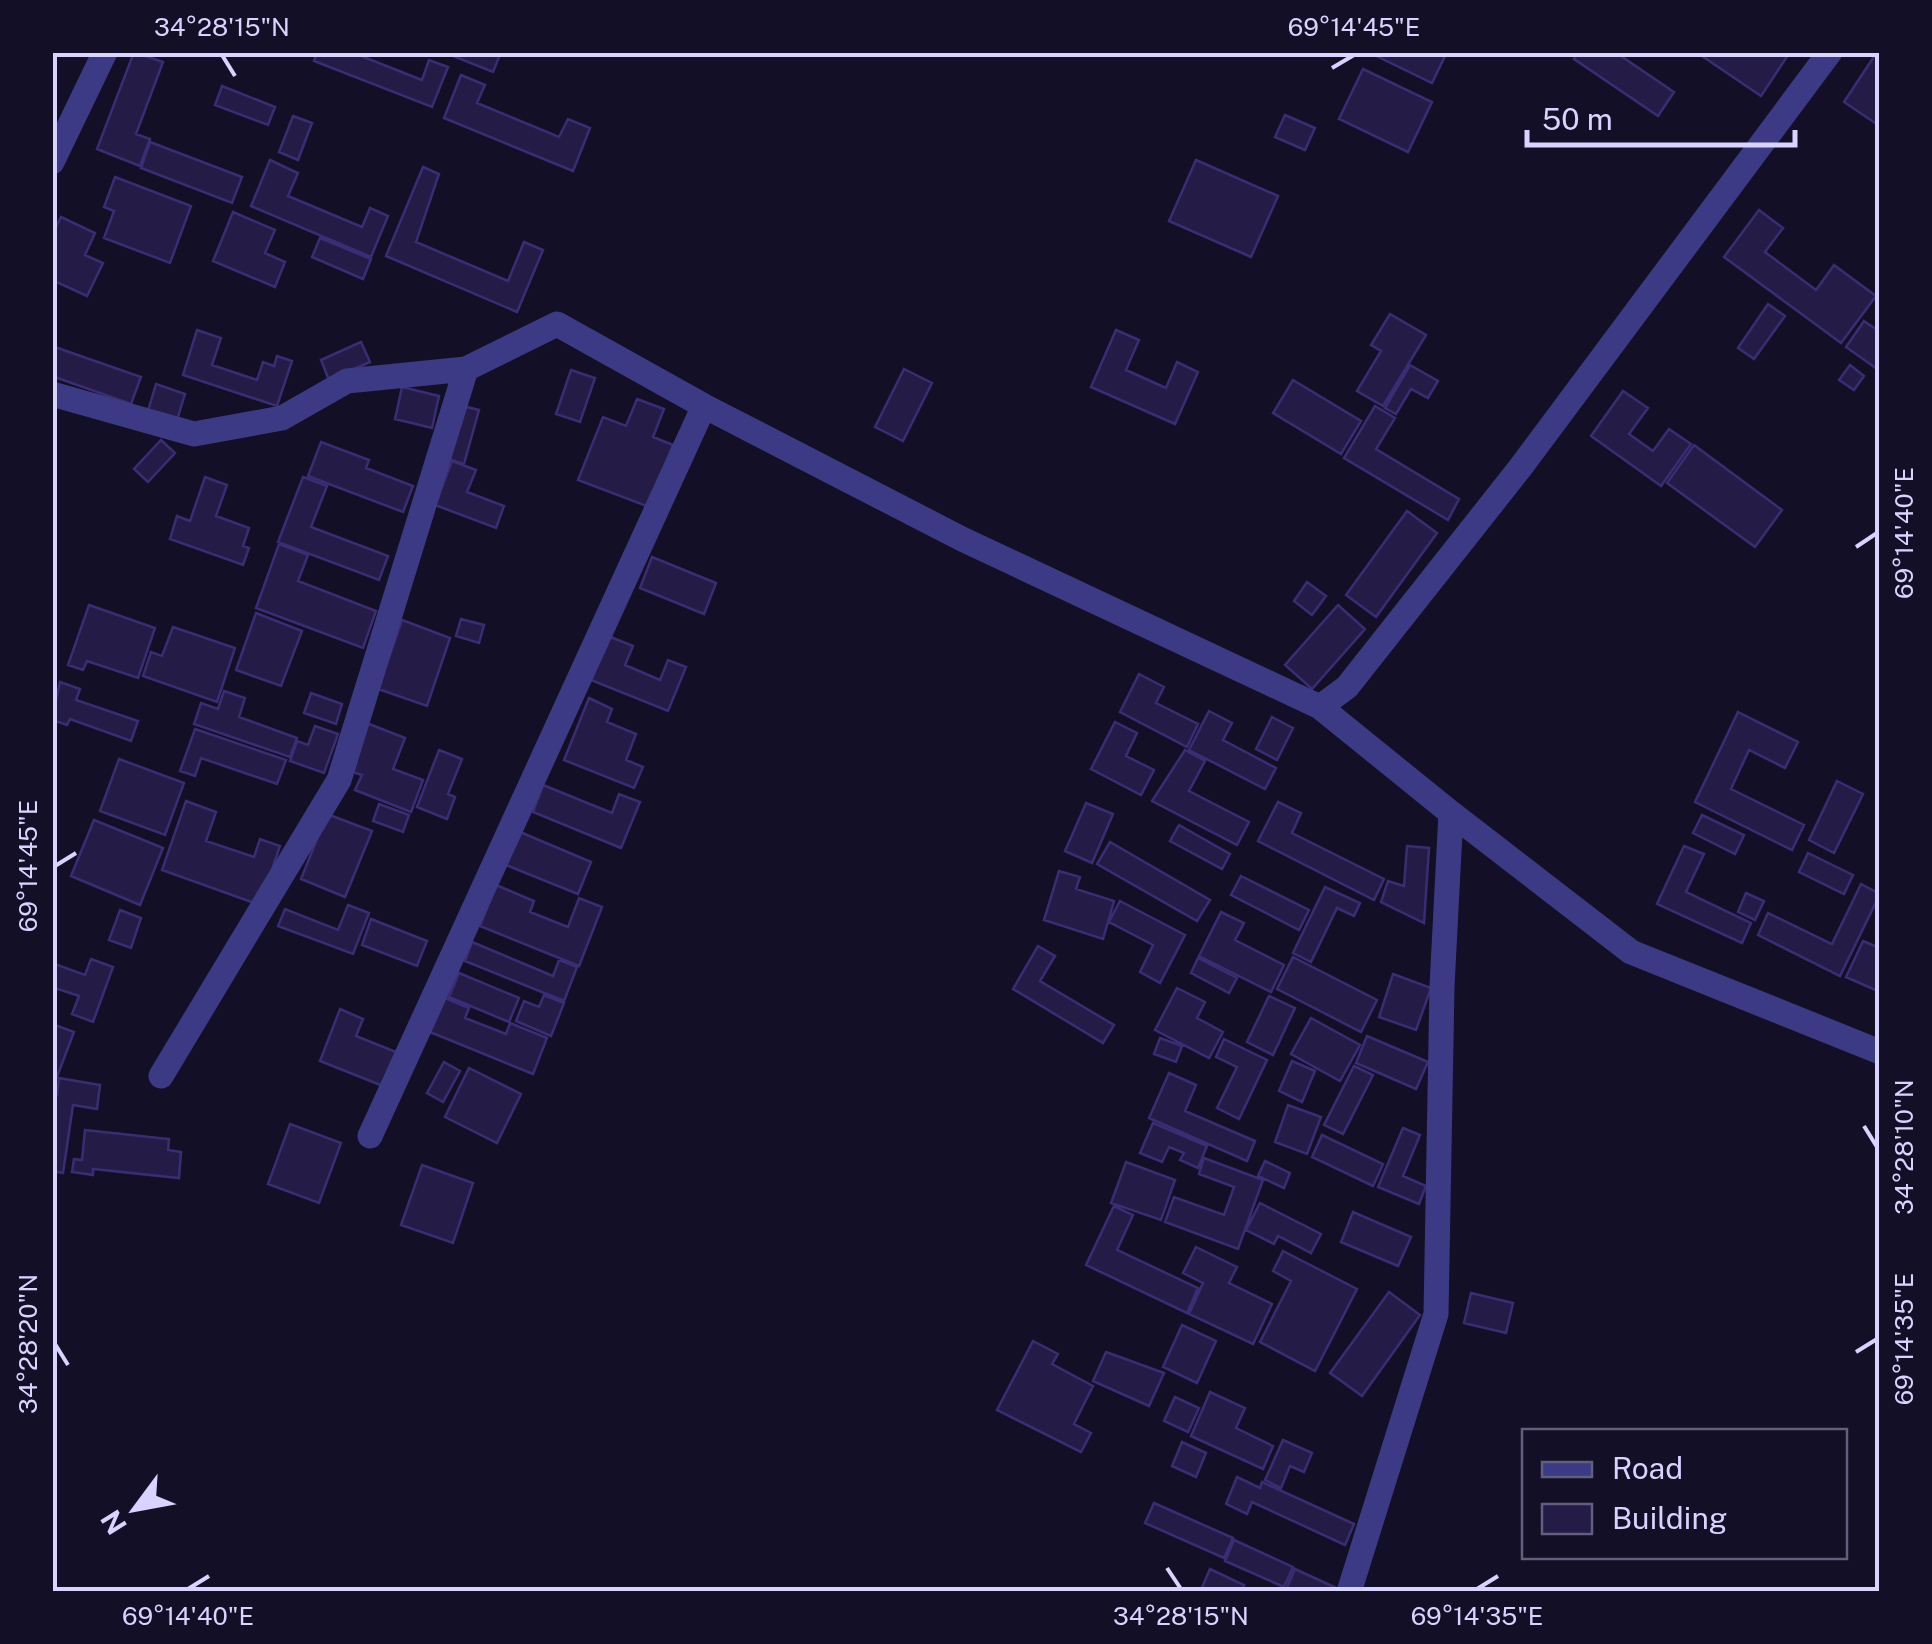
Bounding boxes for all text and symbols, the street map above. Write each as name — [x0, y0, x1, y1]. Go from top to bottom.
text: 34°28'15"N — [154, 12, 290, 42]
text: 69°14'45"E — [1288, 12, 1420, 42]
scale bar — [1527, 85, 1794, 147]
text: 50 m — [1542, 101, 1613, 137]
text: 69°14'40"E — [1889, 467, 1919, 599]
text: 69°14'45"E — [13, 800, 43, 932]
text: 34°28'10"N — [1889, 1079, 1919, 1215]
text: 69°14'35"E — [1889, 1273, 1919, 1405]
text: 34°28'20"N — [13, 1274, 43, 1414]
legend — [1522, 1429, 1847, 1559]
text: Road — [1612, 1450, 1683, 1486]
north arrow — [85, 1459, 185, 1559]
text: Building — [1612, 1500, 1727, 1536]
text: N — [94, 1504, 133, 1541]
text: 69°14'40"E — [122, 1601, 254, 1631]
text: 34°28'15"N — [1113, 1601, 1249, 1631]
text: 69°14'35"E — [1411, 1601, 1543, 1631]

